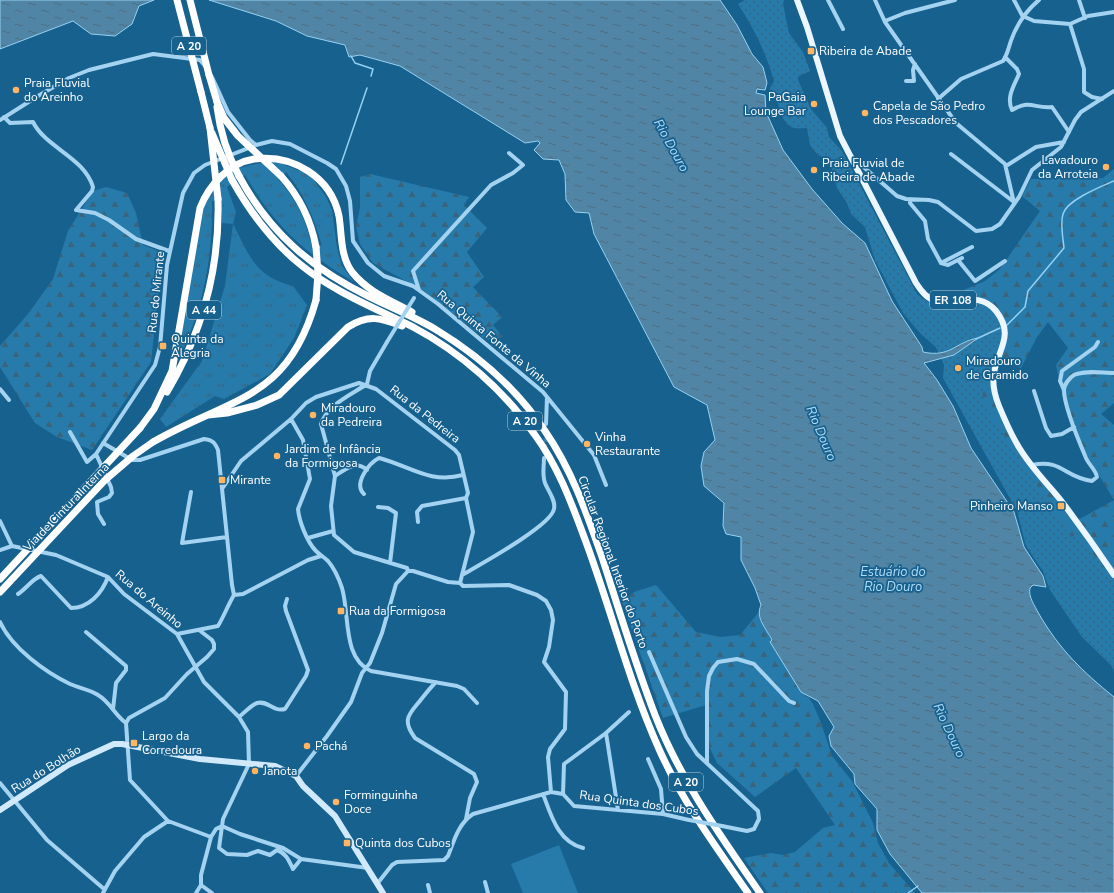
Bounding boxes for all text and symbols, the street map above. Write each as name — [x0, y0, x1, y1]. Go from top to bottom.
road number: A 20 — [172, 37, 206, 55]
place label: Ribeira de Abade — [819, 43, 912, 59]
marker: Ribeira de Abade — [806, 46, 816, 56]
place label: Praia Fluvial do Areinho — [24, 75, 90, 105]
marker: Praia Fluvial do Areinho — [11, 85, 21, 95]
place label: PaGaia Lounge Bar — [744, 89, 807, 119]
place label: Capela de São Pedro dos Pescadores — [873, 98, 986, 128]
marker: PaGaia Lounge Bar — [809, 99, 819, 109]
marker: Capela de São Pedro dos Pescadores — [860, 108, 870, 118]
water label: Rio Douro — [649, 116, 693, 175]
place label: Lavadouro da Arroteia — [1038, 152, 1098, 182]
place label: Praia Fluvial de Ribeira de Abade — [822, 155, 915, 185]
marker: Lavadouro da Arroteia — [1101, 162, 1111, 172]
marker: Praia Fluvial de Ribeira de Abade — [809, 165, 819, 175]
street label: Rua do Mirante — [144, 250, 168, 334]
street label: Rua Quinta Fonte da Vinha — [434, 286, 554, 392]
road number: ER 108 — [930, 291, 976, 309]
road number: A 44 — [187, 301, 221, 319]
place label: Quinta da Alegria — [171, 331, 224, 361]
marker: Quinta da Alegria — [158, 341, 168, 351]
place label: Miradouro de Gramido — [966, 353, 1029, 383]
marker: Miradouro de Gramido — [953, 363, 963, 373]
street label: Rua da Pedreira — [386, 381, 464, 447]
place label: Miradouro da Pedreira — [321, 400, 382, 430]
water label: Rio Douro — [801, 403, 841, 464]
marker: Miradouro da Pedreira — [308, 410, 318, 420]
road number: A 20 — [508, 412, 542, 430]
place label: Vinha Restaurante — [594, 429, 660, 459]
marker: Vinha Restaurante — [582, 439, 592, 449]
place label: Jardim de Infância da Formigosa — [284, 441, 381, 471]
marker: Jardim de Infância da Formigosa — [272, 451, 282, 461]
street label: Via de Cintura Interna — [19, 459, 112, 555]
place label: Mirante — [230, 472, 271, 488]
street label: Circular Regional Interior do Porto — [574, 473, 652, 651]
marker: Mirante — [217, 475, 227, 485]
place label: Pinheiro Manso — [970, 498, 1053, 514]
marker: Pinheiro Manso — [1056, 501, 1066, 511]
water label: Estuário do Rio Douro — [860, 563, 926, 596]
street label: Rua do Areinho — [112, 566, 186, 632]
place label: Rua da Formigosa — [349, 603, 446, 619]
marker: Rua da Formigosa — [336, 606, 346, 616]
water label: Rio Douro — [929, 700, 970, 761]
place label: Largo da Corredoura — [142, 728, 202, 758]
marker: Largo da Corredoura — [129, 738, 139, 748]
place label: Pachá — [315, 738, 347, 754]
street label: Rua do Bolhão — [8, 741, 84, 797]
marker: Pachá — [302, 741, 312, 751]
place label: Janota — [262, 763, 297, 779]
marker: Janota — [250, 766, 260, 776]
road number: A 20 — [669, 773, 703, 791]
place label: Forminguinha Doce — [344, 787, 418, 817]
street label: Rua Quinta dos Cubos — [578, 787, 700, 819]
marker: Forminguinha Doce — [331, 797, 341, 807]
place label: Quinta dos Cubos — [355, 835, 451, 851]
marker: Quinta dos Cubos — [342, 838, 352, 848]

